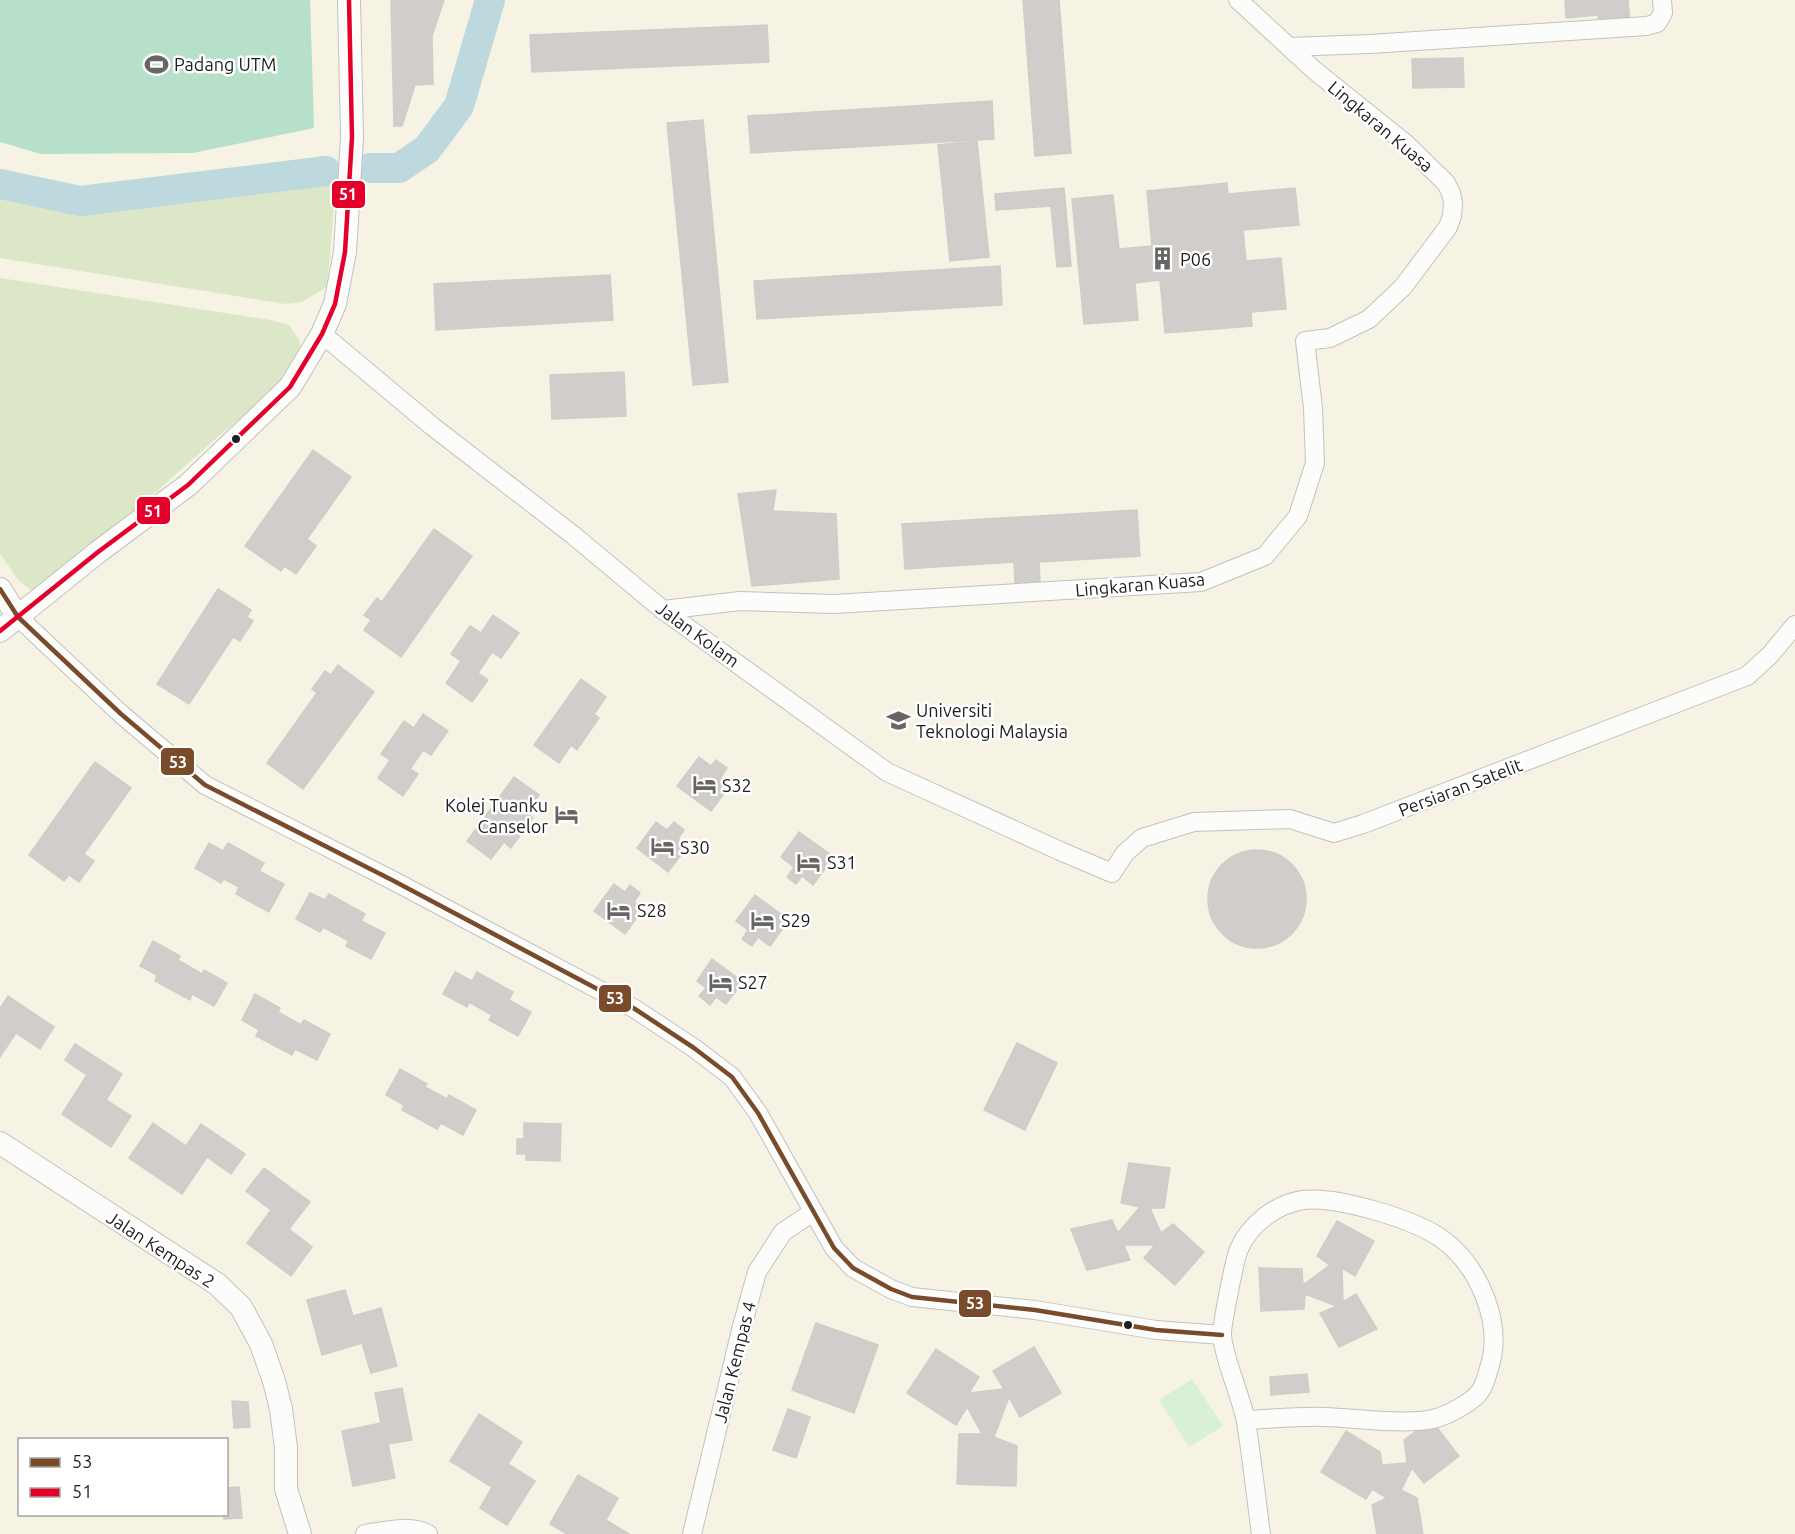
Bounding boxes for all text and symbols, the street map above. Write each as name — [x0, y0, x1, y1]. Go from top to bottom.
sports icon: Padang UTM — [143, 51, 169, 77]
place label: Padang UTM — [174, 54, 276, 74]
street label: Lingkaran Kuasa — [1325, 76, 1437, 176]
line badge: 51 — [331, 180, 366, 209]
text: 51 — [339, 185, 357, 203]
building icon: P06 — [1149, 246, 1175, 272]
place label: P06 — [1180, 249, 1211, 269]
unlabelled marker — [230, 433, 242, 445]
line badge: 51 — [136, 496, 171, 525]
text: 51 — [144, 502, 162, 520]
street label: Lingkaran Kuasa — [1074, 568, 1206, 600]
street label: Jalan Kolam — [653, 597, 743, 671]
place label: Universiti Teknologi Malaysia — [916, 700, 1068, 741]
school or university icon: Universiti Teknologi Malaysia — [885, 707, 911, 733]
line badge: 53 — [160, 747, 195, 776]
text: 53 — [169, 753, 187, 771]
street label: Persiaran Satelit — [1395, 754, 1525, 820]
hotel icon: S32 — [691, 772, 717, 798]
place label: S32 — [722, 775, 752, 795]
place label: Kolej Tuanku Canselor — [445, 795, 548, 836]
hotel icon: Kolej Tuanku Canselor — [553, 802, 579, 828]
hotel icon: S30 — [649, 834, 675, 860]
place label: S30 — [680, 837, 710, 857]
hotel icon: S31 — [796, 849, 822, 875]
place label: S31 — [827, 852, 857, 872]
hotel icon: S28 — [606, 897, 632, 923]
place label: S28 — [637, 900, 667, 920]
hotel icon: S29 — [750, 907, 776, 933]
place label: S29 — [781, 910, 811, 930]
hotel icon: S27 — [707, 969, 733, 995]
place label: S27 — [738, 972, 768, 992]
line badge: 53 — [598, 984, 632, 1013]
text: 53 — [606, 989, 624, 1007]
street label: Jalan Kempas 2 — [103, 1207, 219, 1291]
line badge: 53 — [958, 1289, 992, 1318]
text: 53 — [966, 1294, 984, 1312]
street label: Jalan Kempas 4 — [709, 1299, 759, 1425]
unlabelled marker — [1122, 1319, 1134, 1331]
legend — [18, 1438, 228, 1516]
text: 53 — [72, 1451, 92, 1471]
text: 51 — [72, 1481, 92, 1501]

